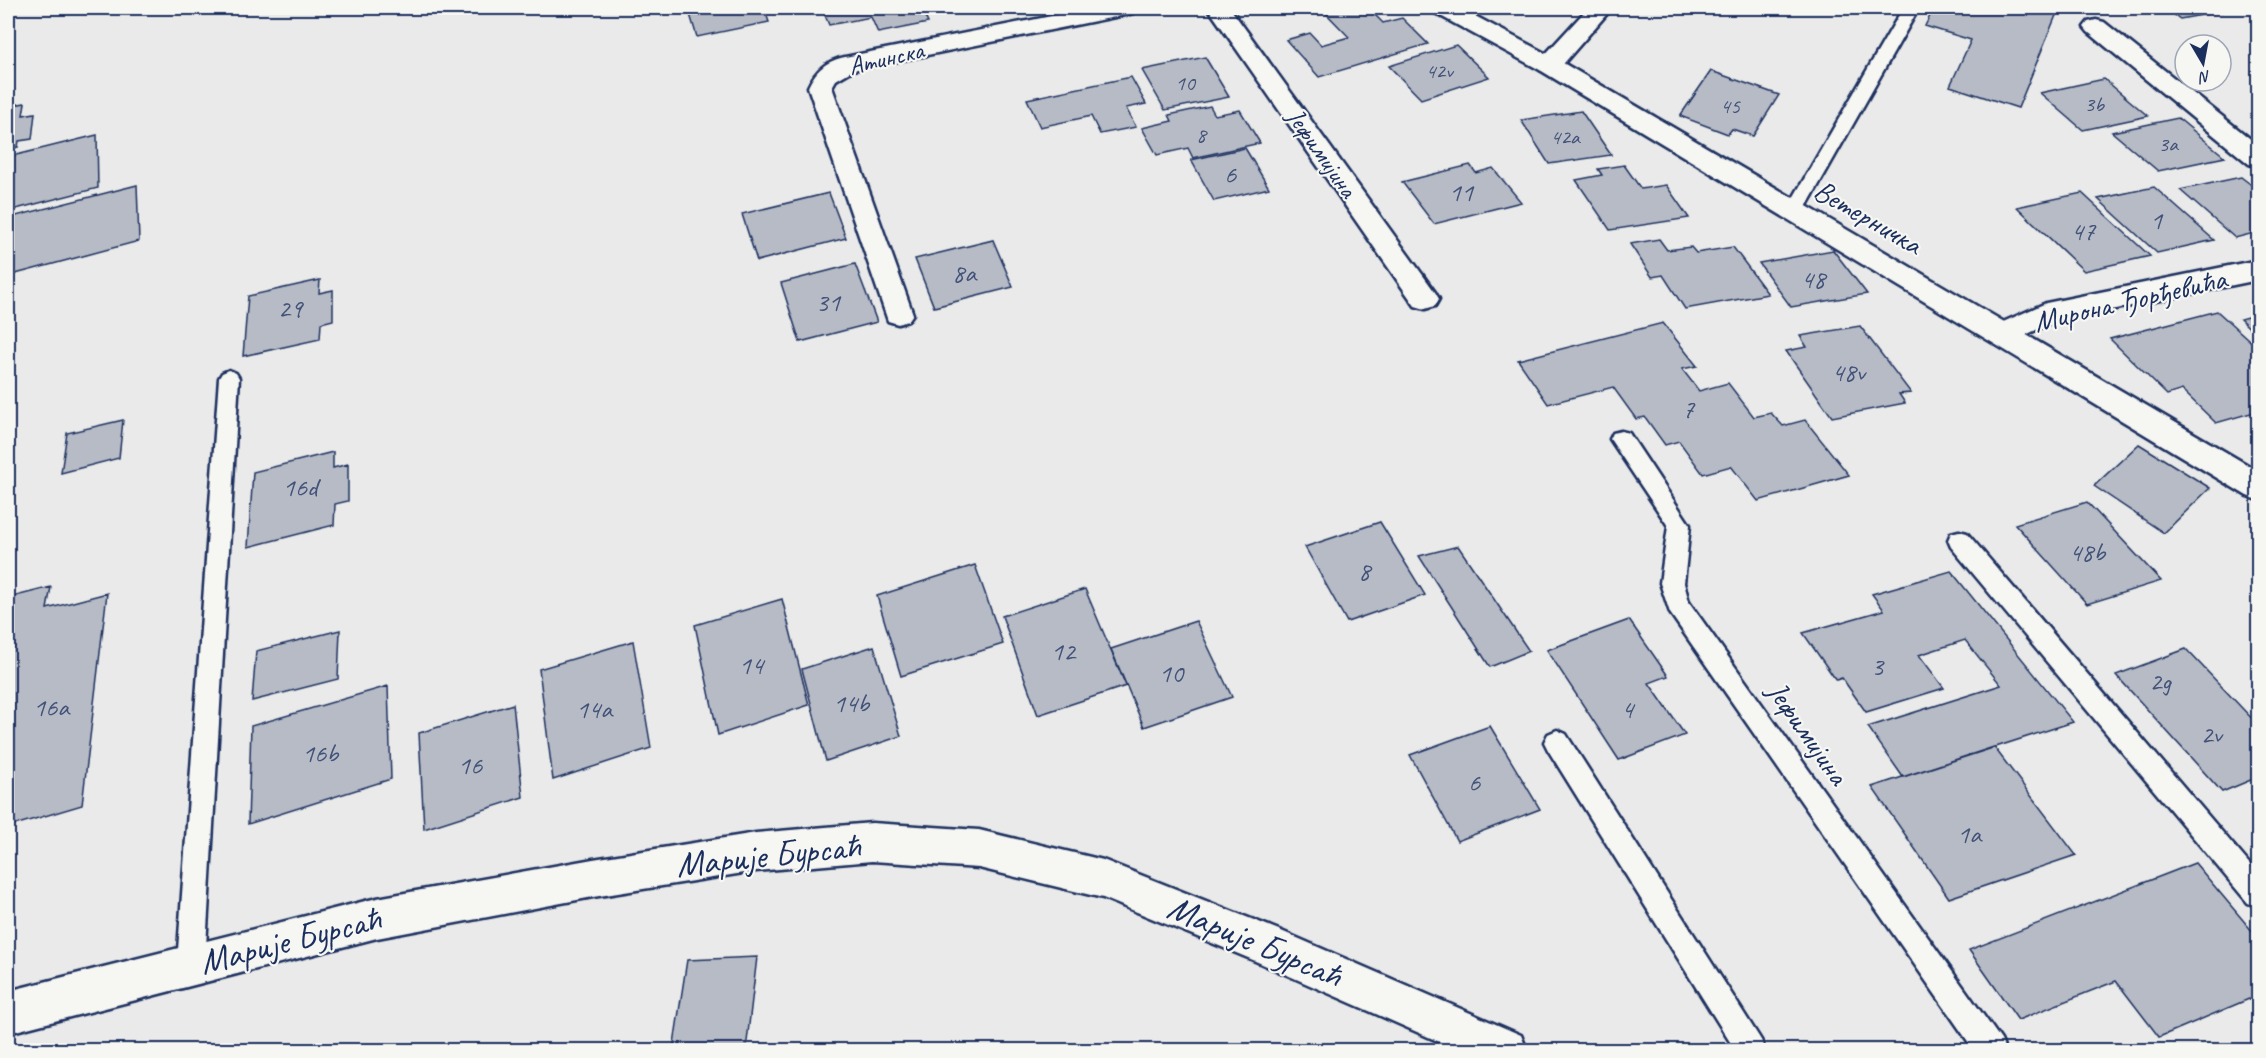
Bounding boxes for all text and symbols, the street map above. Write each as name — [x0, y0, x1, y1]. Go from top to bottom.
street label: Атинска — [845, 33, 928, 83]
north arrow — [2173, 33, 2233, 93]
house number: 42v — [1425, 57, 1455, 85]
text: N — [2196, 66, 2212, 88]
house number: 10 — [1175, 69, 1197, 97]
house number: 3b — [2084, 90, 2105, 118]
house number: 45 — [1720, 92, 1741, 120]
street label: Јефимијина — [1278, 100, 1366, 206]
house number: 8 — [1196, 121, 1208, 149]
house number: 42a — [1550, 123, 1581, 151]
house number: 3a — [2158, 130, 2179, 158]
house number: 6 — [1224, 157, 1237, 191]
street label: Ветерничка — [1807, 171, 1930, 264]
house number: 11 — [1449, 175, 1475, 209]
house number: 1 — [2150, 203, 2164, 237]
house number: 47 — [2071, 214, 2097, 248]
house number: 8a — [952, 256, 978, 290]
street label: Мирона Ђорђевића — [2030, 259, 2232, 341]
house number: 48 — [1801, 262, 1828, 296]
house number: 31 — [816, 285, 842, 319]
house number: 29 — [278, 291, 304, 325]
house number: 48v — [1831, 355, 1868, 389]
house number: 7 — [1682, 392, 1696, 426]
house number: 16d — [283, 470, 322, 504]
house number: 48b — [2069, 535, 2106, 569]
house number: 8 — [1358, 554, 1373, 588]
house number: 12 — [1051, 634, 1077, 668]
house number: 14 — [739, 648, 766, 682]
house number: 3 — [1871, 649, 1885, 683]
house number: 10 — [1159, 656, 1185, 690]
house number: 2g — [2149, 664, 2172, 698]
street label: Јефимијина — [1758, 672, 1858, 794]
house number: 14b — [833, 686, 870, 720]
house number: 16a — [33, 690, 71, 724]
house number: 14a — [576, 692, 614, 726]
house number: 4 — [1621, 692, 1636, 726]
house number: 2v — [2200, 717, 2225, 751]
house number: 16b — [302, 736, 339, 770]
house number: 16 — [458, 748, 483, 782]
house number: 6 — [1468, 765, 1481, 799]
house number: 1a — [1957, 817, 1983, 851]
street label: Марије Бурсаћ — [674, 822, 864, 888]
street label: Марије Бурсаћ — [1161, 884, 1350, 999]
street label: Марије Бурсаћ — [195, 895, 387, 985]

